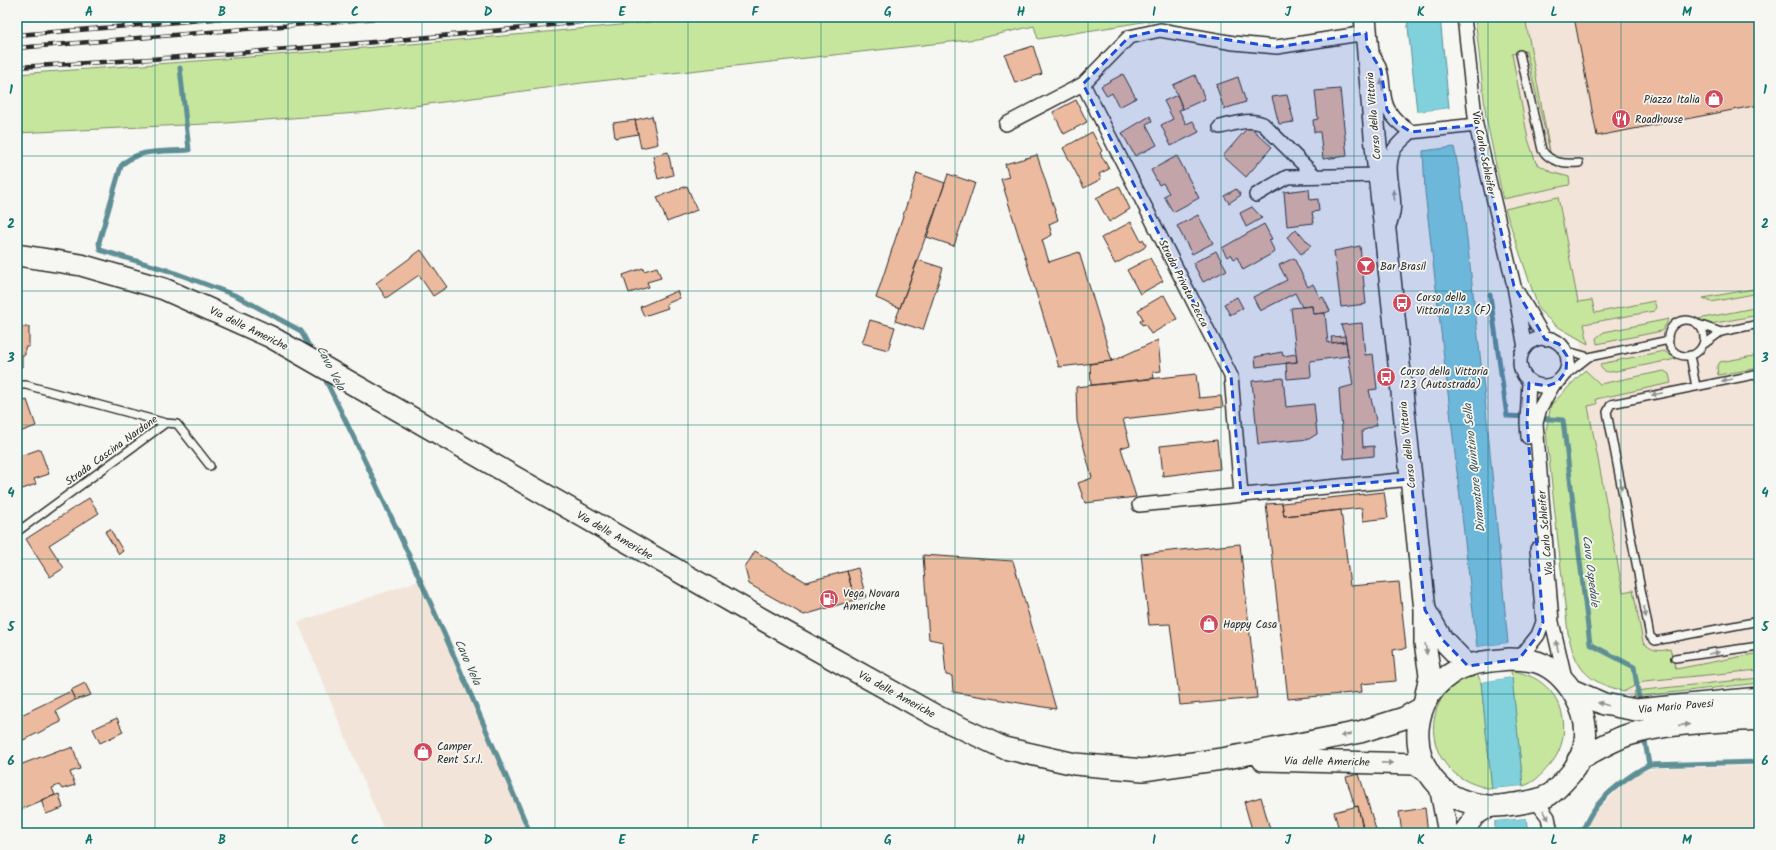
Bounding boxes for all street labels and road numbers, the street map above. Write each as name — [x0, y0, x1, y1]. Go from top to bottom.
street label: Corso della Vittoria — [1361, 71, 1387, 161]
street label: Via Carlo Schleifer — [1466, 110, 1500, 198]
street label: Strada Privata Zecca — [1153, 236, 1213, 331]
street label: Via delle Americhe — [206, 302, 291, 356]
street label: Corso della Vittoria — [1394, 400, 1422, 490]
street label: Strada Cascina Nardone — [61, 411, 162, 491]
street label: Via Carlo Schleifer — [1533, 488, 1559, 576]
street label: Via delle Americhe — [573, 507, 656, 565]
street label: Via delle Americhe — [855, 666, 938, 724]
street label: Via Mario Pavesi — [1638, 695, 1715, 719]
street label: Via delle Americhe — [1284, 752, 1370, 772]

